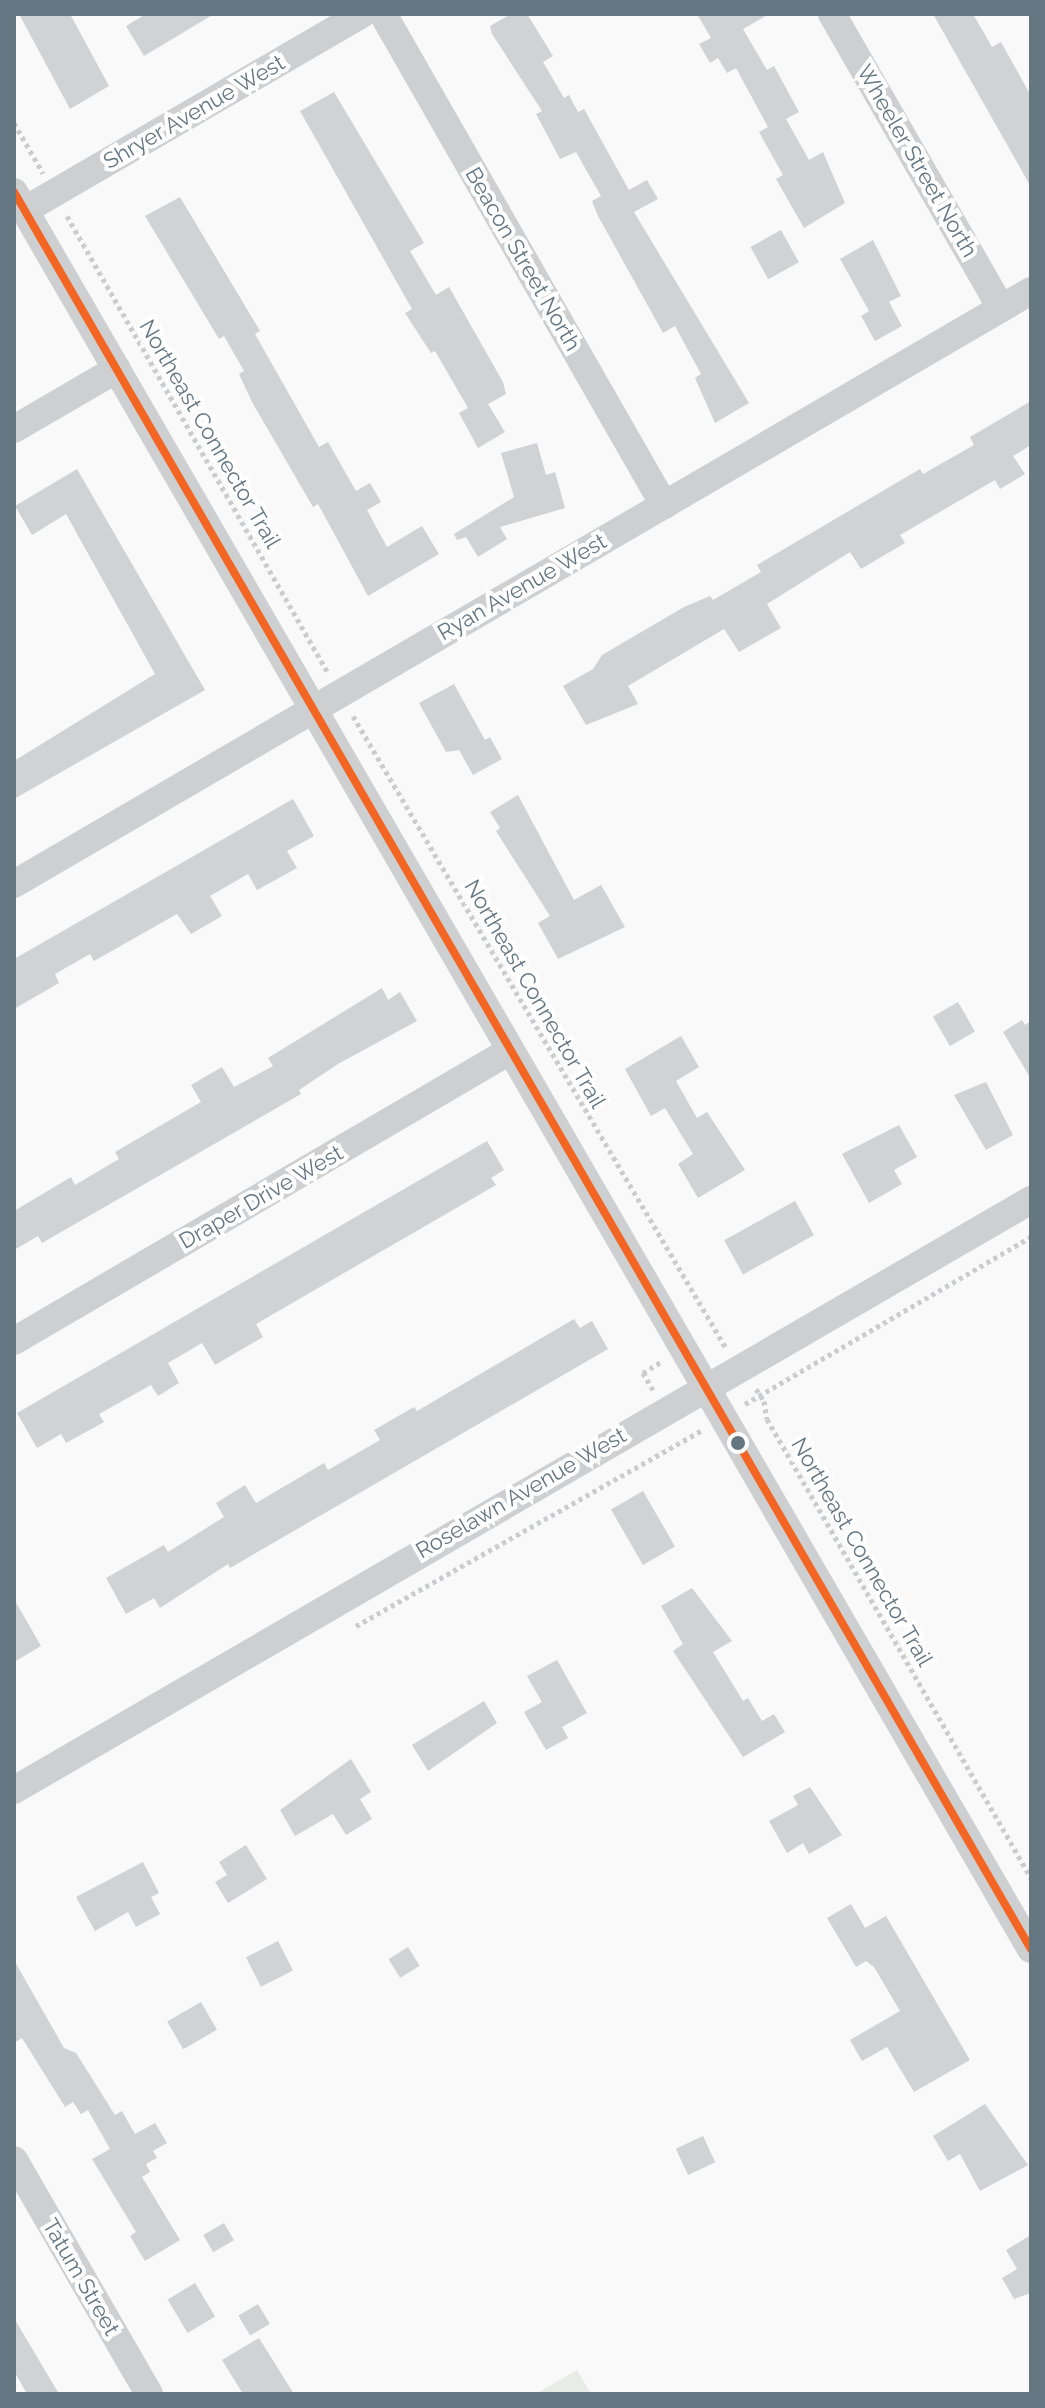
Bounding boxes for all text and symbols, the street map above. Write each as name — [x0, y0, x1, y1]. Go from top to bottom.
street label: Shryer Avenue West — [98, 49, 290, 175]
street label: Wheeler Street North — [851, 60, 983, 262]
street label: Beacon Street North — [460, 163, 586, 355]
street label: Northeast Connector Trail — [133, 315, 287, 553]
street label: Ryan Avenue West — [432, 528, 612, 646]
street label: Northeast Connector Trail — [458, 875, 612, 1113]
street label: Draper Drive West — [174, 1139, 348, 1255]
street label: Roselawn Avenue West — [411, 1422, 631, 1564]
street label: Northeast Connector Trail — [785, 1433, 939, 1671]
unlabelled marker — [730, 1435, 746, 1451]
street label: Tatum Street — [37, 2214, 125, 2340]

